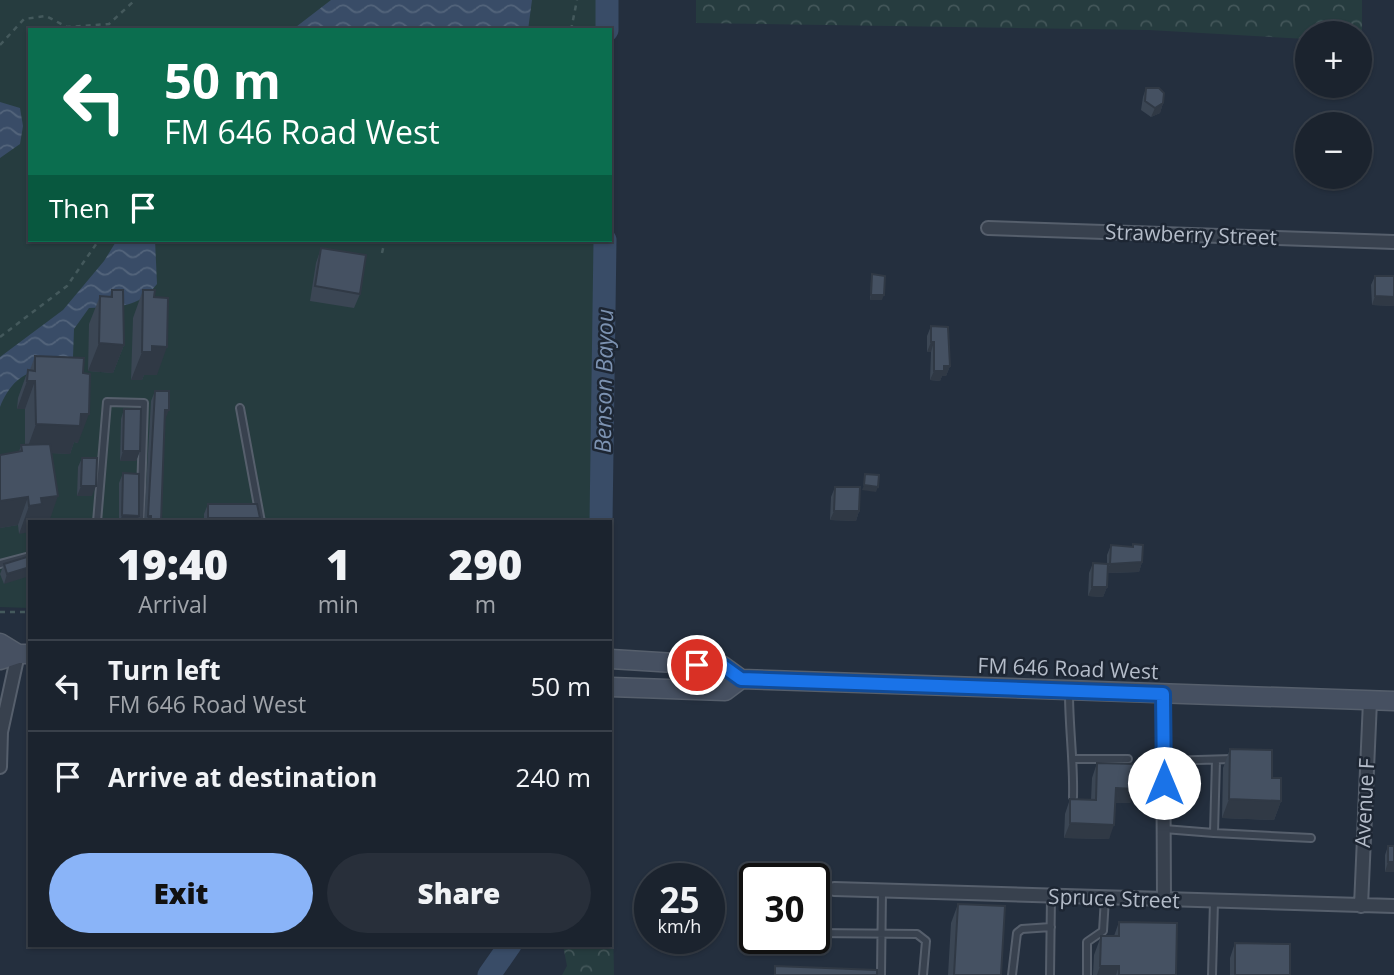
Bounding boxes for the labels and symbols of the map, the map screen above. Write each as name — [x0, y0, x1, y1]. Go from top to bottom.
street label: Strawberry Street — [1105, 217, 1277, 251]
water label: Benson Bayou — [586, 309, 620, 453]
pin — [667, 635, 727, 695]
street label: FM 646 Road West — [977, 651, 1159, 685]
position arrow — [1127, 746, 1201, 820]
street label: Avenue F — [1348, 757, 1380, 848]
speed limit sign: 30 — [739, 863, 830, 954]
street label: Spruce Street — [1048, 882, 1180, 914]

